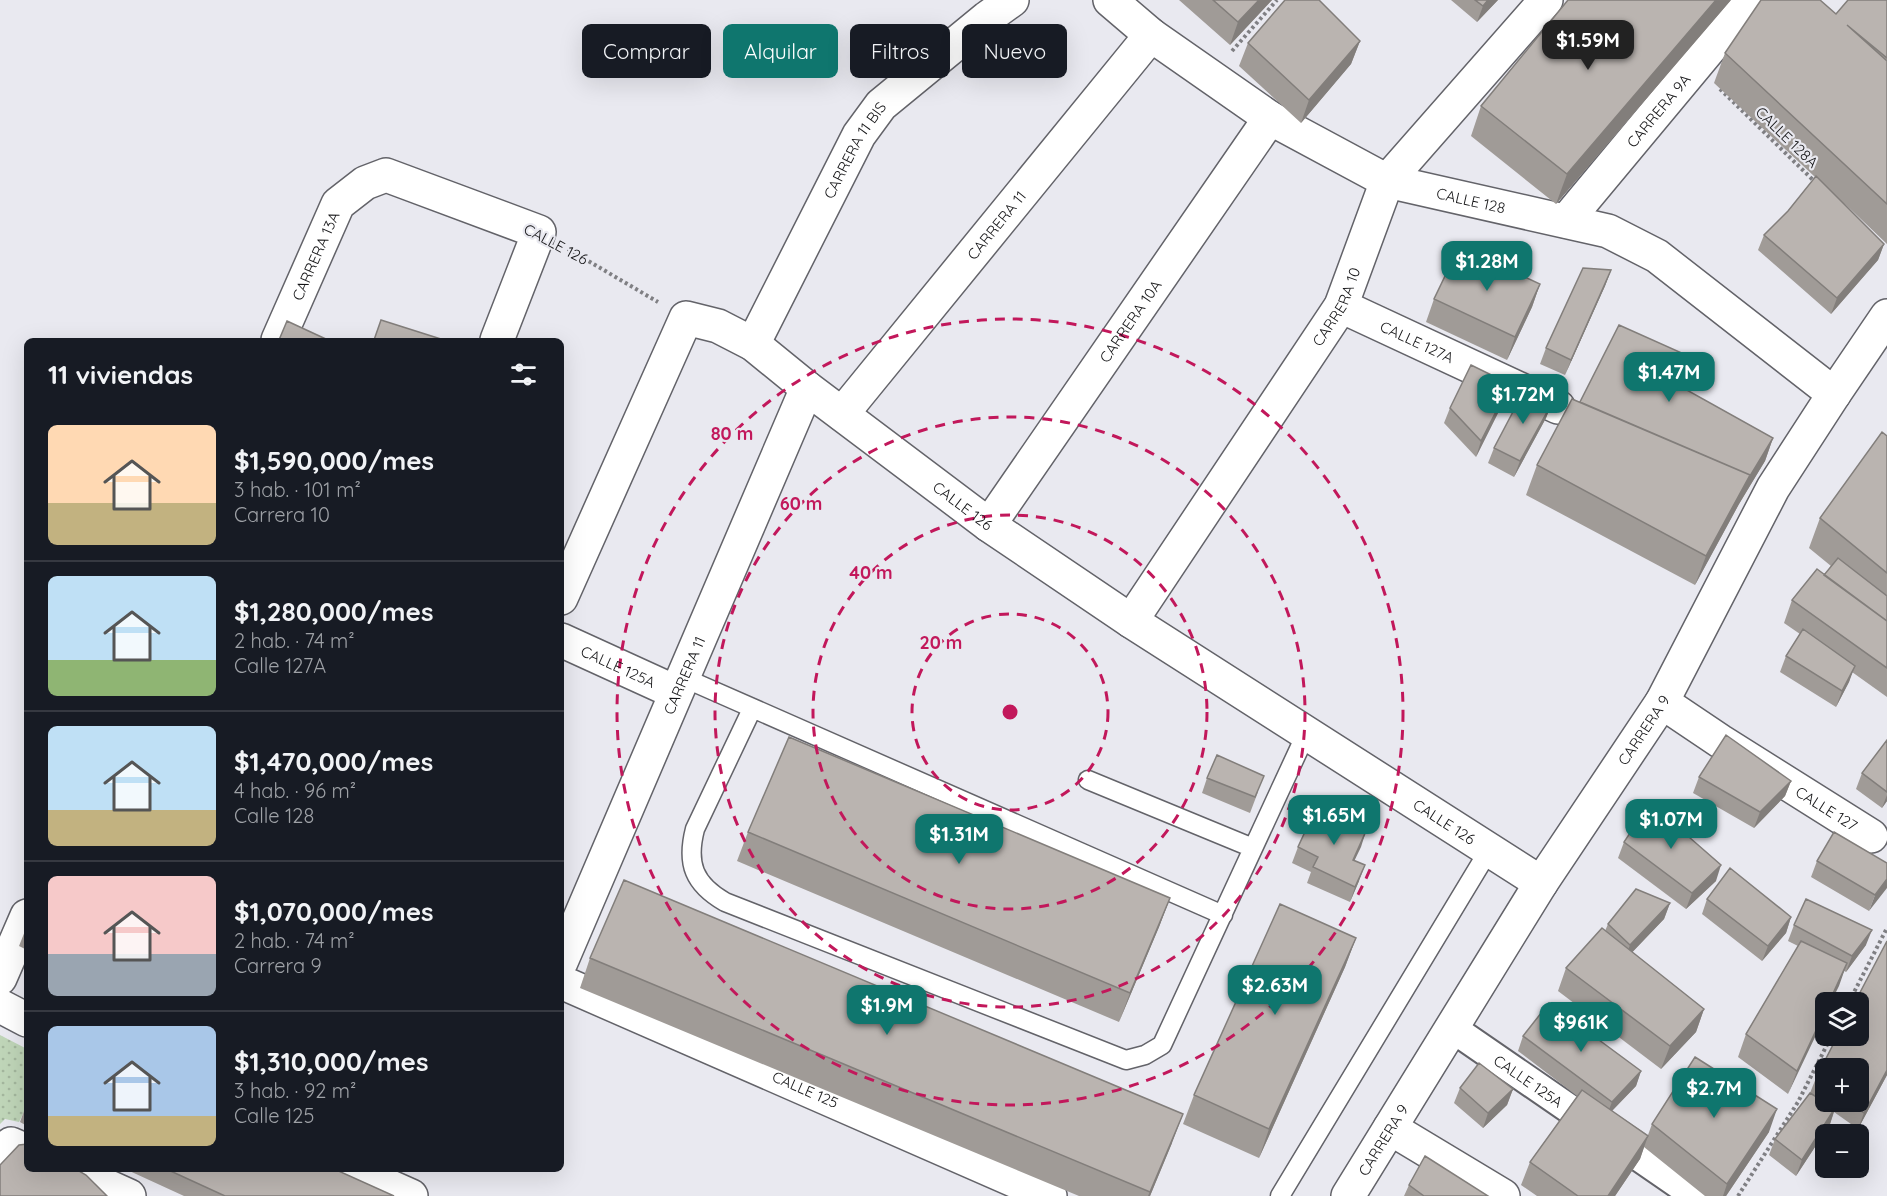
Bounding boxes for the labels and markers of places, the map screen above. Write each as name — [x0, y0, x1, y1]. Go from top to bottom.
pin: $1.59M — [1539, 20, 1637, 71]
pin: $1.28M — [1438, 241, 1536, 292]
pin: $1.47M — [1620, 352, 1718, 403]
pin: $1.72M — [1474, 374, 1572, 425]
centre of rings — [1000, 702, 1020, 722]
pin: $1.65M — [1285, 795, 1383, 846]
pin: $1.07M — [1622, 799, 1720, 850]
pin: $1.31M — [910, 814, 1008, 865]
pin: $2.63M — [1226, 965, 1324, 1016]
pin: $1.9M — [845, 985, 929, 1036]
pin: $961K — [1539, 1002, 1623, 1053]
pin: $2.7M — [1672, 1068, 1756, 1119]

